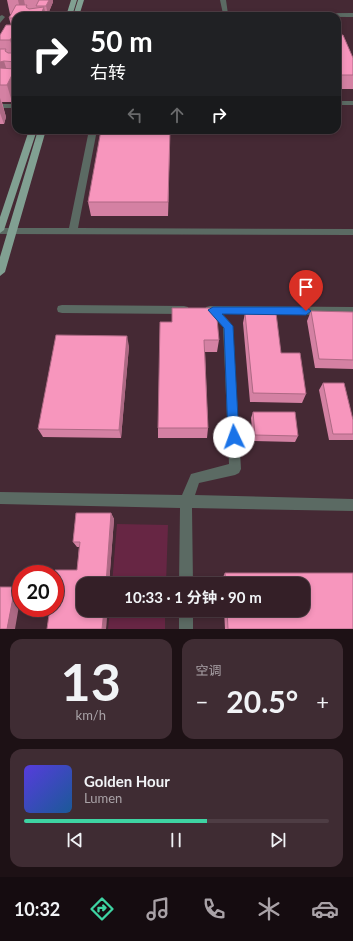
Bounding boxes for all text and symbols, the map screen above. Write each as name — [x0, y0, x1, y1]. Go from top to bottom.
text: 50 m — [90, 24, 153, 58]
icon: right — [24, 28, 76, 80]
text: 右转 — [90, 61, 126, 83]
icon: left — [124, 104, 146, 126]
icon: ahead — [166, 104, 188, 126]
icon: right — [208, 104, 230, 126]
pin — [289, 270, 323, 311]
icon: arrive — [295, 276, 317, 298]
position arrow — [213, 416, 255, 458]
speed limit sign: 20 — [12, 565, 64, 617]
text: 10:33 · 1 分钟 · 90 m — [124, 588, 262, 606]
text: 13 — [61, 650, 121, 712]
text: 空调 — [196, 662, 222, 678]
text: 20.5° — [226, 683, 298, 719]
text: − — [196, 688, 208, 715]
text: + — [316, 688, 329, 715]
text: km/h — [76, 707, 106, 723]
text: Golden Hour — [84, 772, 170, 790]
text: Lumen — [84, 790, 122, 806]
icon: previous — [64, 829, 86, 851]
icon: pause — [165, 829, 187, 851]
icon: next — [267, 829, 289, 851]
icon: directions — [88, 895, 116, 923]
icon: music — [144, 895, 172, 923]
icon: phone — [200, 895, 228, 923]
icon: climate — [255, 895, 283, 923]
icon: car — [311, 895, 339, 923]
text: 10:32 — [14, 898, 60, 920]

